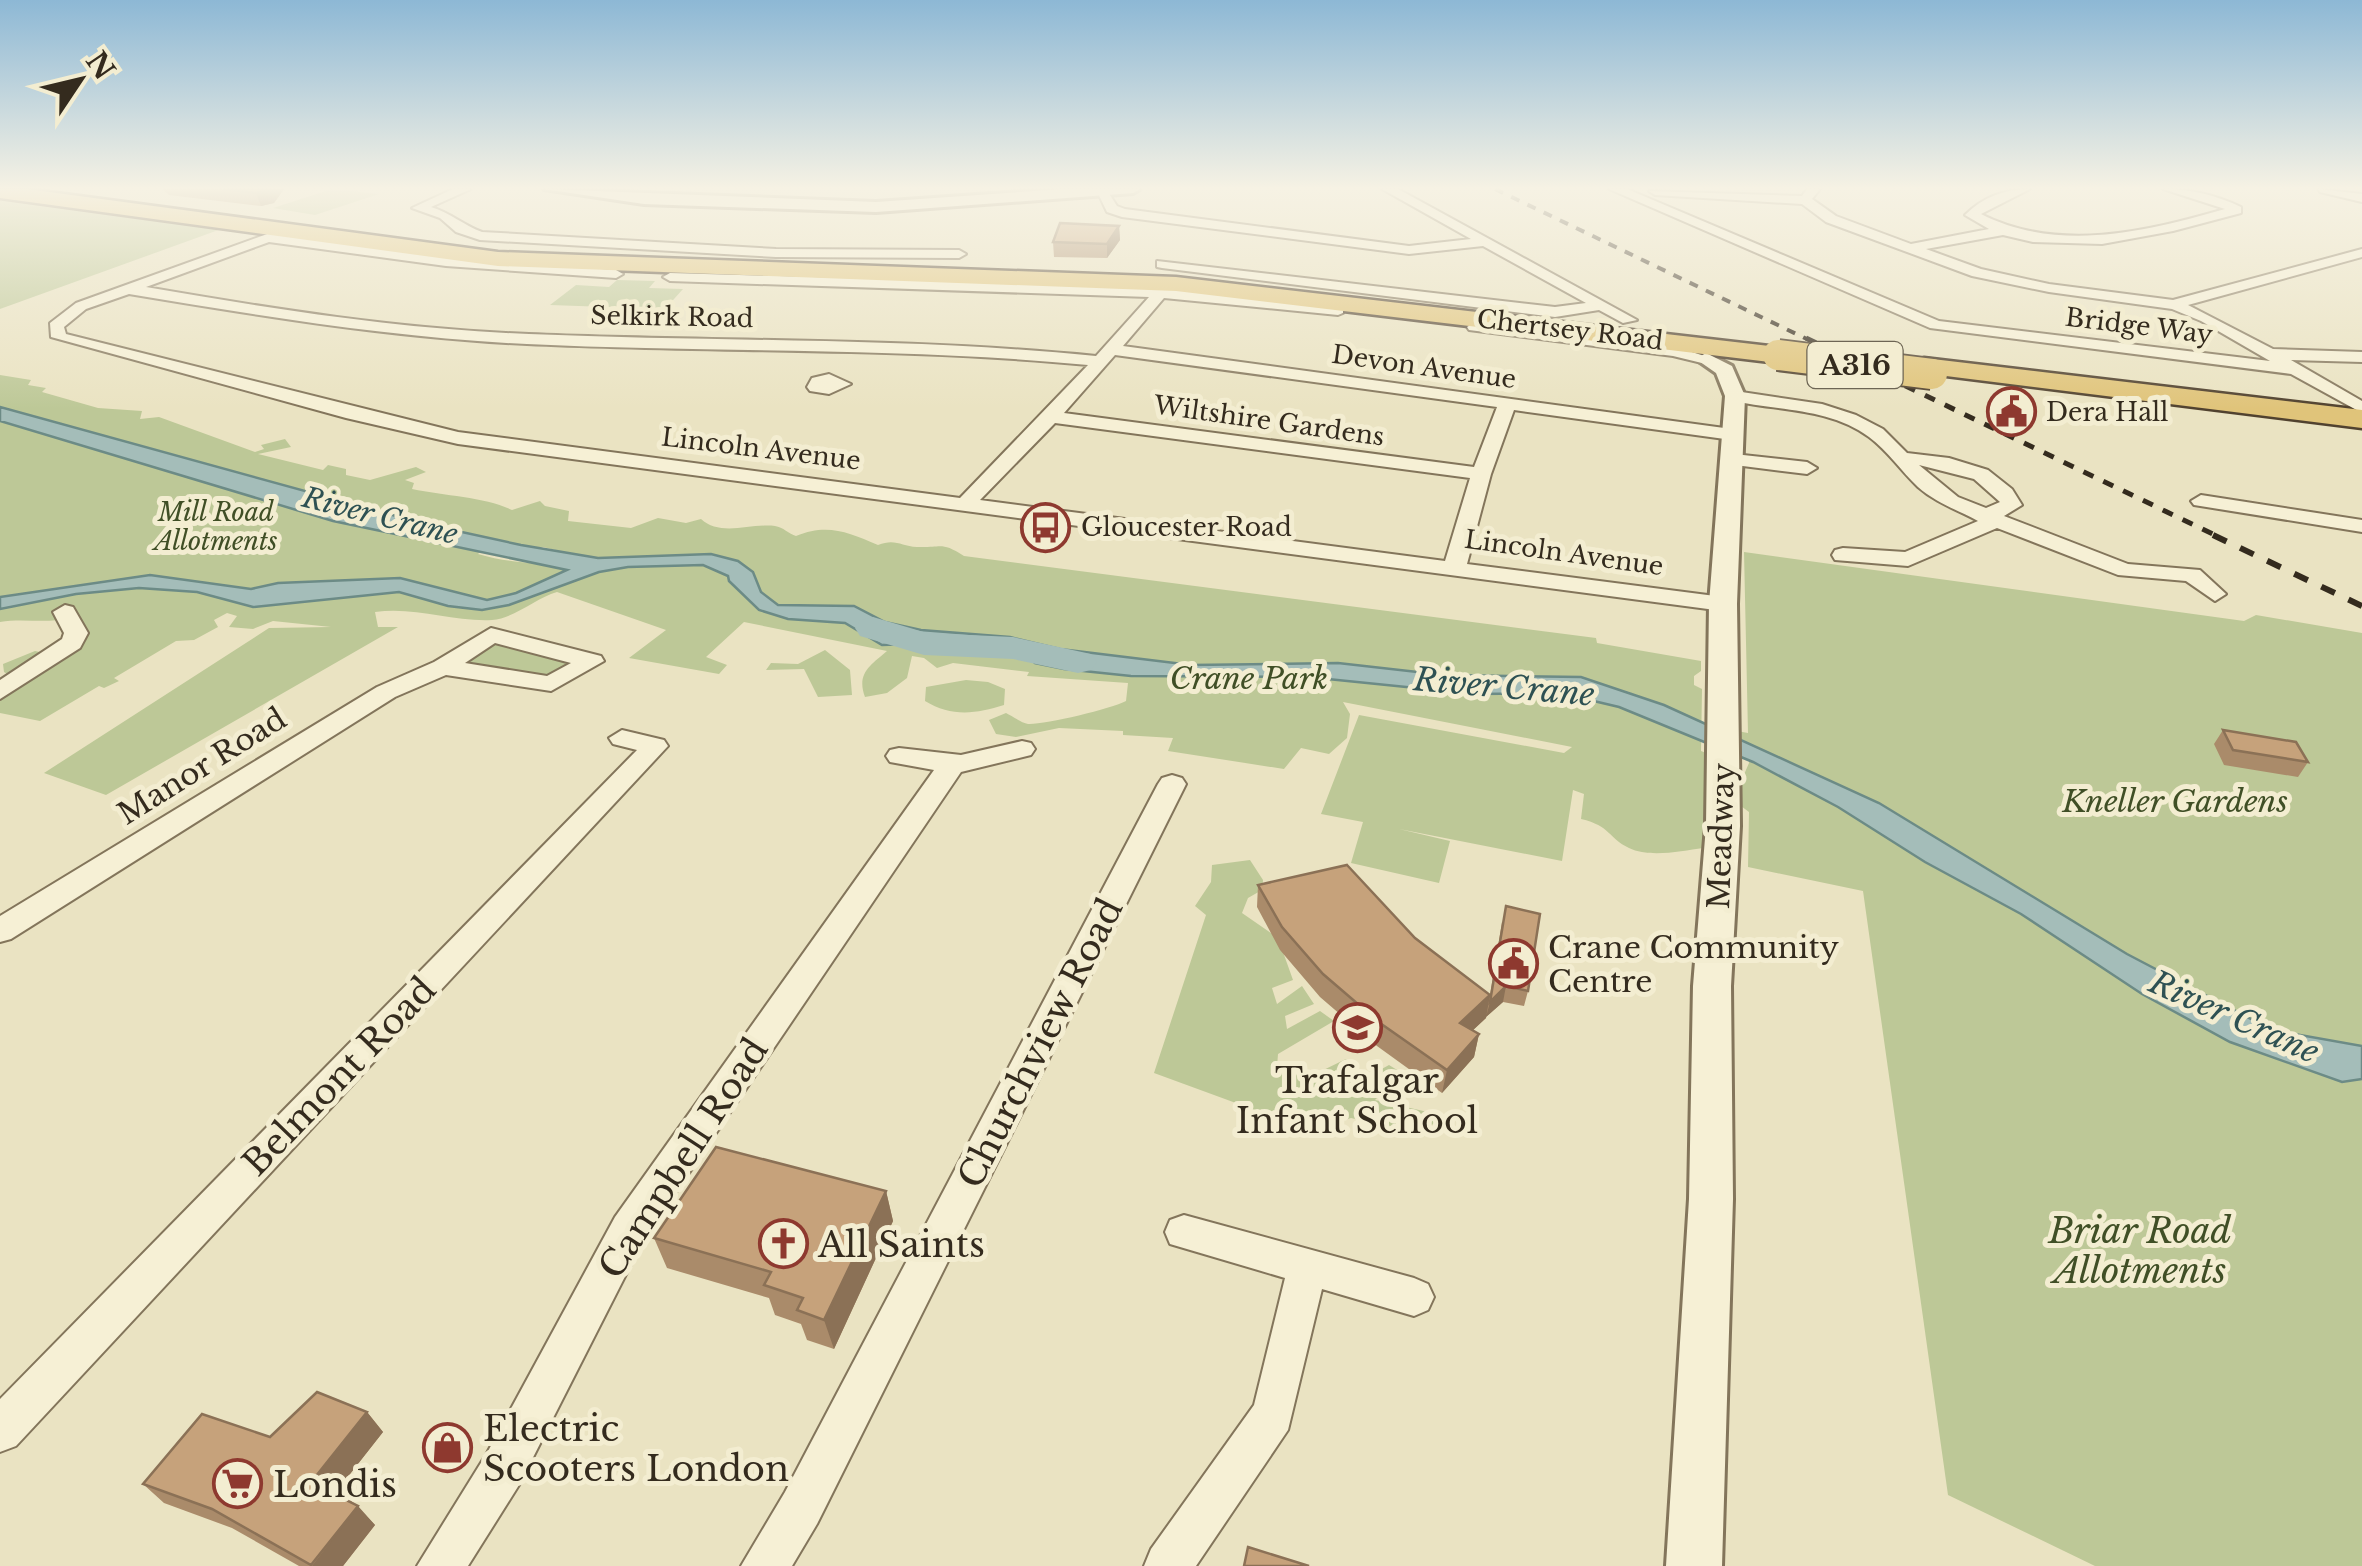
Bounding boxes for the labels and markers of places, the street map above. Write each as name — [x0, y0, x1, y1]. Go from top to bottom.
public building icon: Dera Hall — [1985, 386, 2037, 438]
place label: Dera Hall — [2046, 397, 2168, 428]
bus stop icon: Gloucester Road — [1020, 501, 1072, 553]
place label: Gloucester Road — [1081, 512, 1292, 543]
place label: Crane Community Centre — [1548, 929, 1839, 1000]
public building icon: Crane Community Centre — [1487, 938, 1539, 990]
school or university icon: Trafalgar Infant School — [1331, 1002, 1383, 1054]
place label: Trafalgar Infant School — [1236, 1059, 1478, 1142]
church icon: All Saints — [757, 1218, 809, 1270]
place label: All Saints — [817, 1223, 985, 1266]
place label: Electric Scooters London — [483, 1407, 789, 1490]
shop icon: Electric Scooters London — [422, 1422, 474, 1474]
supermarket icon: Londis — [212, 1458, 264, 1510]
place label: Londis — [273, 1463, 397, 1506]

